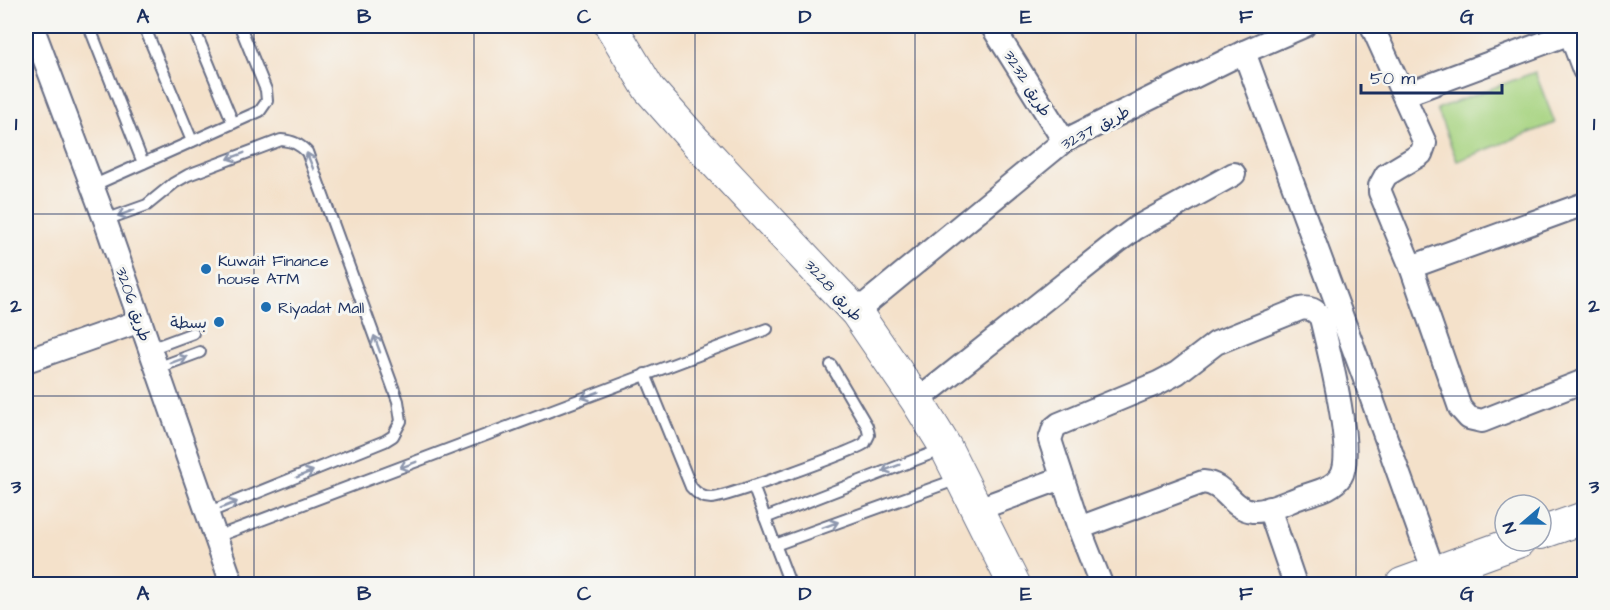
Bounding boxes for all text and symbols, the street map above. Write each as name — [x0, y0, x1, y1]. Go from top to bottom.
text: A — [137, 3, 150, 31]
text: B — [357, 3, 372, 31]
text: C — [577, 3, 592, 31]
text: D — [799, 3, 812, 31]
text: E — [1020, 3, 1032, 31]
text: F — [1239, 3, 1254, 31]
text: G — [1460, 3, 1474, 31]
street label: طريق 3232 — [998, 46, 1056, 121]
scale bar — [1361, 57, 1502, 95]
text: 50 m — [1370, 66, 1415, 91]
street label: طريق 3237 — [1057, 100, 1134, 155]
text: 1 — [15, 110, 18, 138]
text: 1 — [1593, 110, 1596, 138]
one-way arrow — [228, 151, 246, 162]
one-way arrow — [304, 152, 315, 170]
one-way arrow — [117, 208, 136, 219]
place label: Kuwait Finance house ATM — [218, 250, 329, 290]
street label: طريق 3228 — [799, 255, 867, 327]
marker: Kuwait Finance house ATM — [199, 262, 213, 276]
street label: طريق 3206 — [110, 264, 156, 345]
text: 2 — [9, 292, 22, 320]
text: 2 — [1587, 292, 1600, 320]
place label: Riyadat Mall — [278, 297, 364, 320]
marker: Riyadat Mall — [259, 300, 273, 314]
place label: بسطة — [170, 312, 207, 334]
marker: بسطة — [212, 315, 226, 329]
one-way arrow — [370, 335, 381, 354]
one-way arrow — [169, 354, 187, 365]
one-way arrow — [581, 390, 600, 401]
one-way arrow — [399, 460, 418, 471]
one-way arrow — [882, 464, 901, 475]
one-way arrow — [295, 468, 313, 479]
text: 3 — [10, 473, 22, 501]
text: 3 — [1588, 473, 1600, 501]
north arrow — [1493, 493, 1553, 553]
one-way arrow — [219, 498, 238, 509]
one-way arrow — [820, 518, 839, 529]
text: N — [1498, 519, 1522, 536]
text: A — [137, 580, 150, 608]
text: B — [357, 580, 372, 608]
text: C — [577, 580, 592, 608]
text: D — [799, 580, 812, 608]
text: E — [1020, 580, 1032, 608]
text: F — [1239, 580, 1254, 608]
text: G — [1460, 580, 1474, 608]

